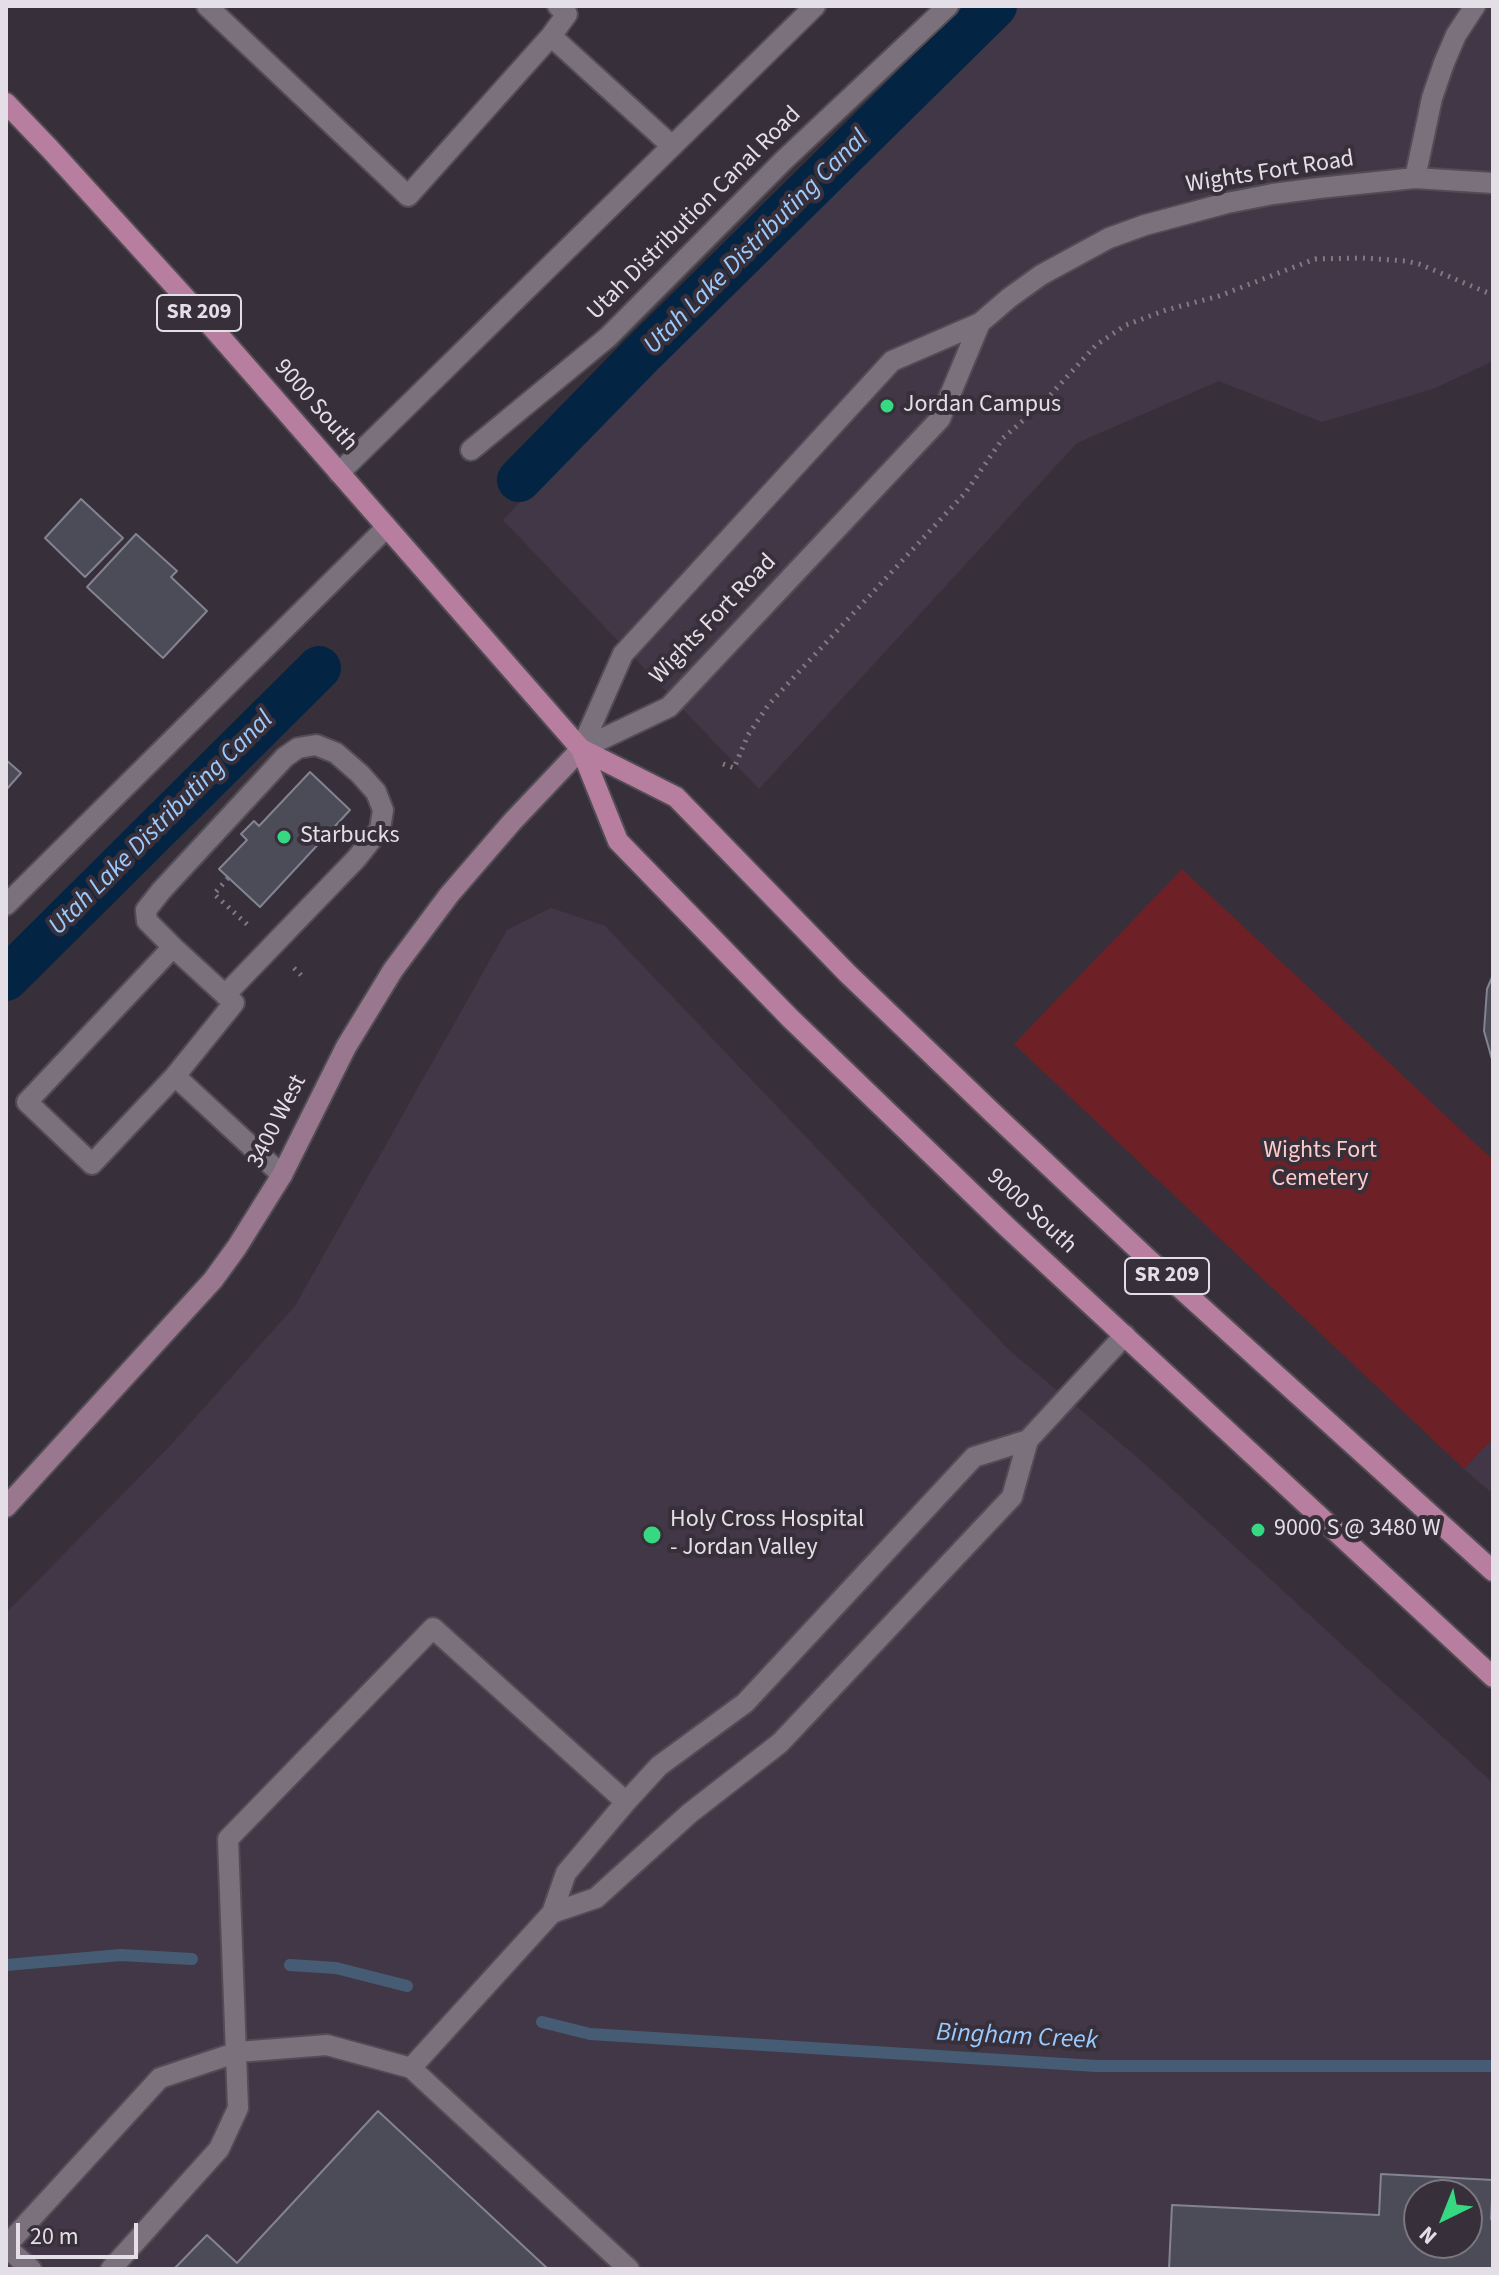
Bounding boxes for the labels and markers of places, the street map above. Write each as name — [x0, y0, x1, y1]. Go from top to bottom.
place label: Jordan Campus — [903, 392, 1061, 420]
marker: Jordan Campus — [878, 397, 896, 415]
place label: Starbucks — [300, 823, 399, 851]
marker: Starbucks — [275, 828, 293, 846]
place label: Holy Cross Hospital - Jordan Valley — [670, 1507, 864, 1563]
place label: 9000 S @ 3480 W — [1274, 1516, 1441, 1544]
marker: 9000 S @ 3480 W — [1249, 1521, 1267, 1539]
marker: Holy Cross Hospital - Jordan Valley — [641, 1524, 663, 1546]

